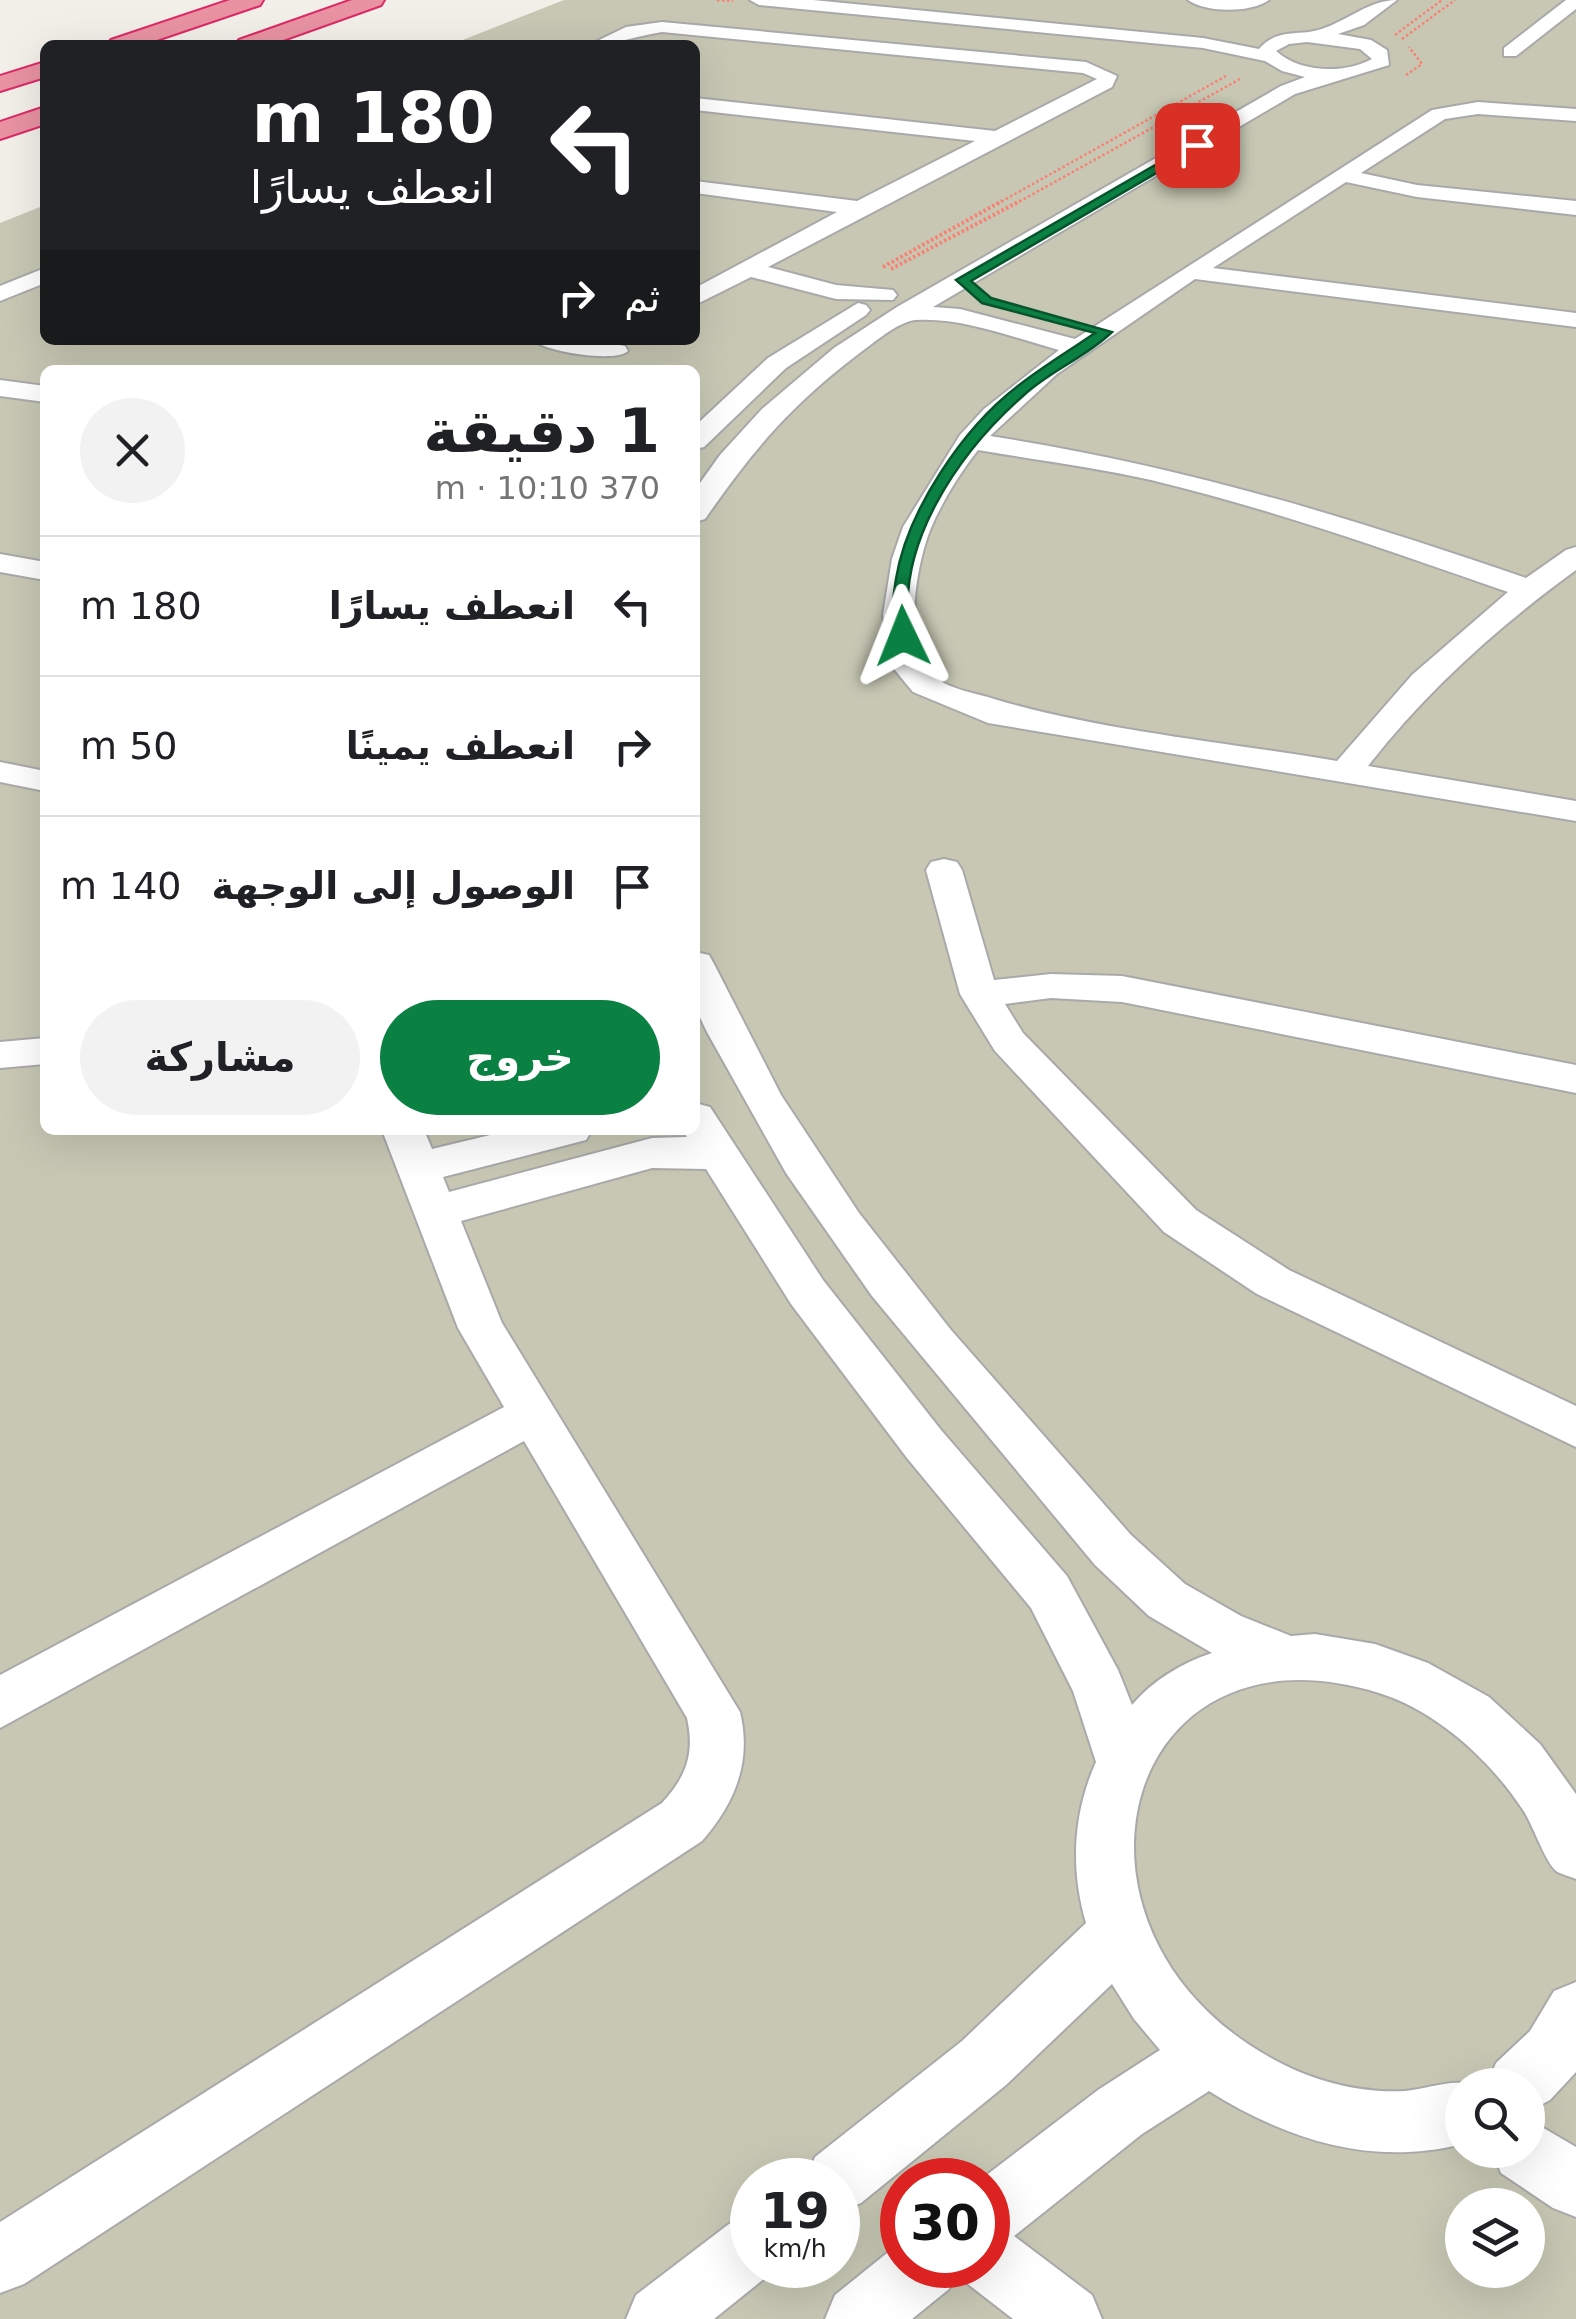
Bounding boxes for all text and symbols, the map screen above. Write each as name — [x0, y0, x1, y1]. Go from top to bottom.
text: 180 m — [252, 77, 495, 159]
icon: left — [530, 80, 660, 210]
pin — [1155, 103, 1240, 188]
icon: arrive — [1170, 118, 1225, 173]
text: انعطف يسارًا — [250, 161, 495, 214]
icon: right — [549, 270, 604, 325]
text: ثم — [624, 276, 660, 320]
text: 1 دقيقة — [423, 396, 660, 466]
button: close — [80, 398, 185, 503]
text: 370 m · 10:10 — [435, 469, 660, 507]
icon: left — [605, 579, 660, 634]
text: 180 m — [80, 584, 202, 628]
text: انعطف يسارًا — [329, 584, 575, 628]
position arrow — [851, 584, 955, 688]
icon: right — [605, 719, 660, 774]
text: 50 m — [80, 724, 177, 768]
text: انعطف يمينًا — [346, 724, 575, 768]
icon: arrive — [605, 859, 660, 914]
text: 140 m — [60, 864, 182, 908]
text: الوصول إلى الوجهة — [212, 864, 575, 908]
button: مشاركة — [80, 1000, 360, 1115]
button: خروج — [380, 1000, 660, 1115]
map controls — [1445, 2068, 1545, 2288]
button: search — [1445, 2068, 1545, 2168]
speed limit sign: 30 — [880, 2158, 1010, 2288]
text: 19 — [760, 2182, 830, 2240]
button: layers — [1445, 2188, 1545, 2288]
text: km/h — [763, 2234, 827, 2263]

